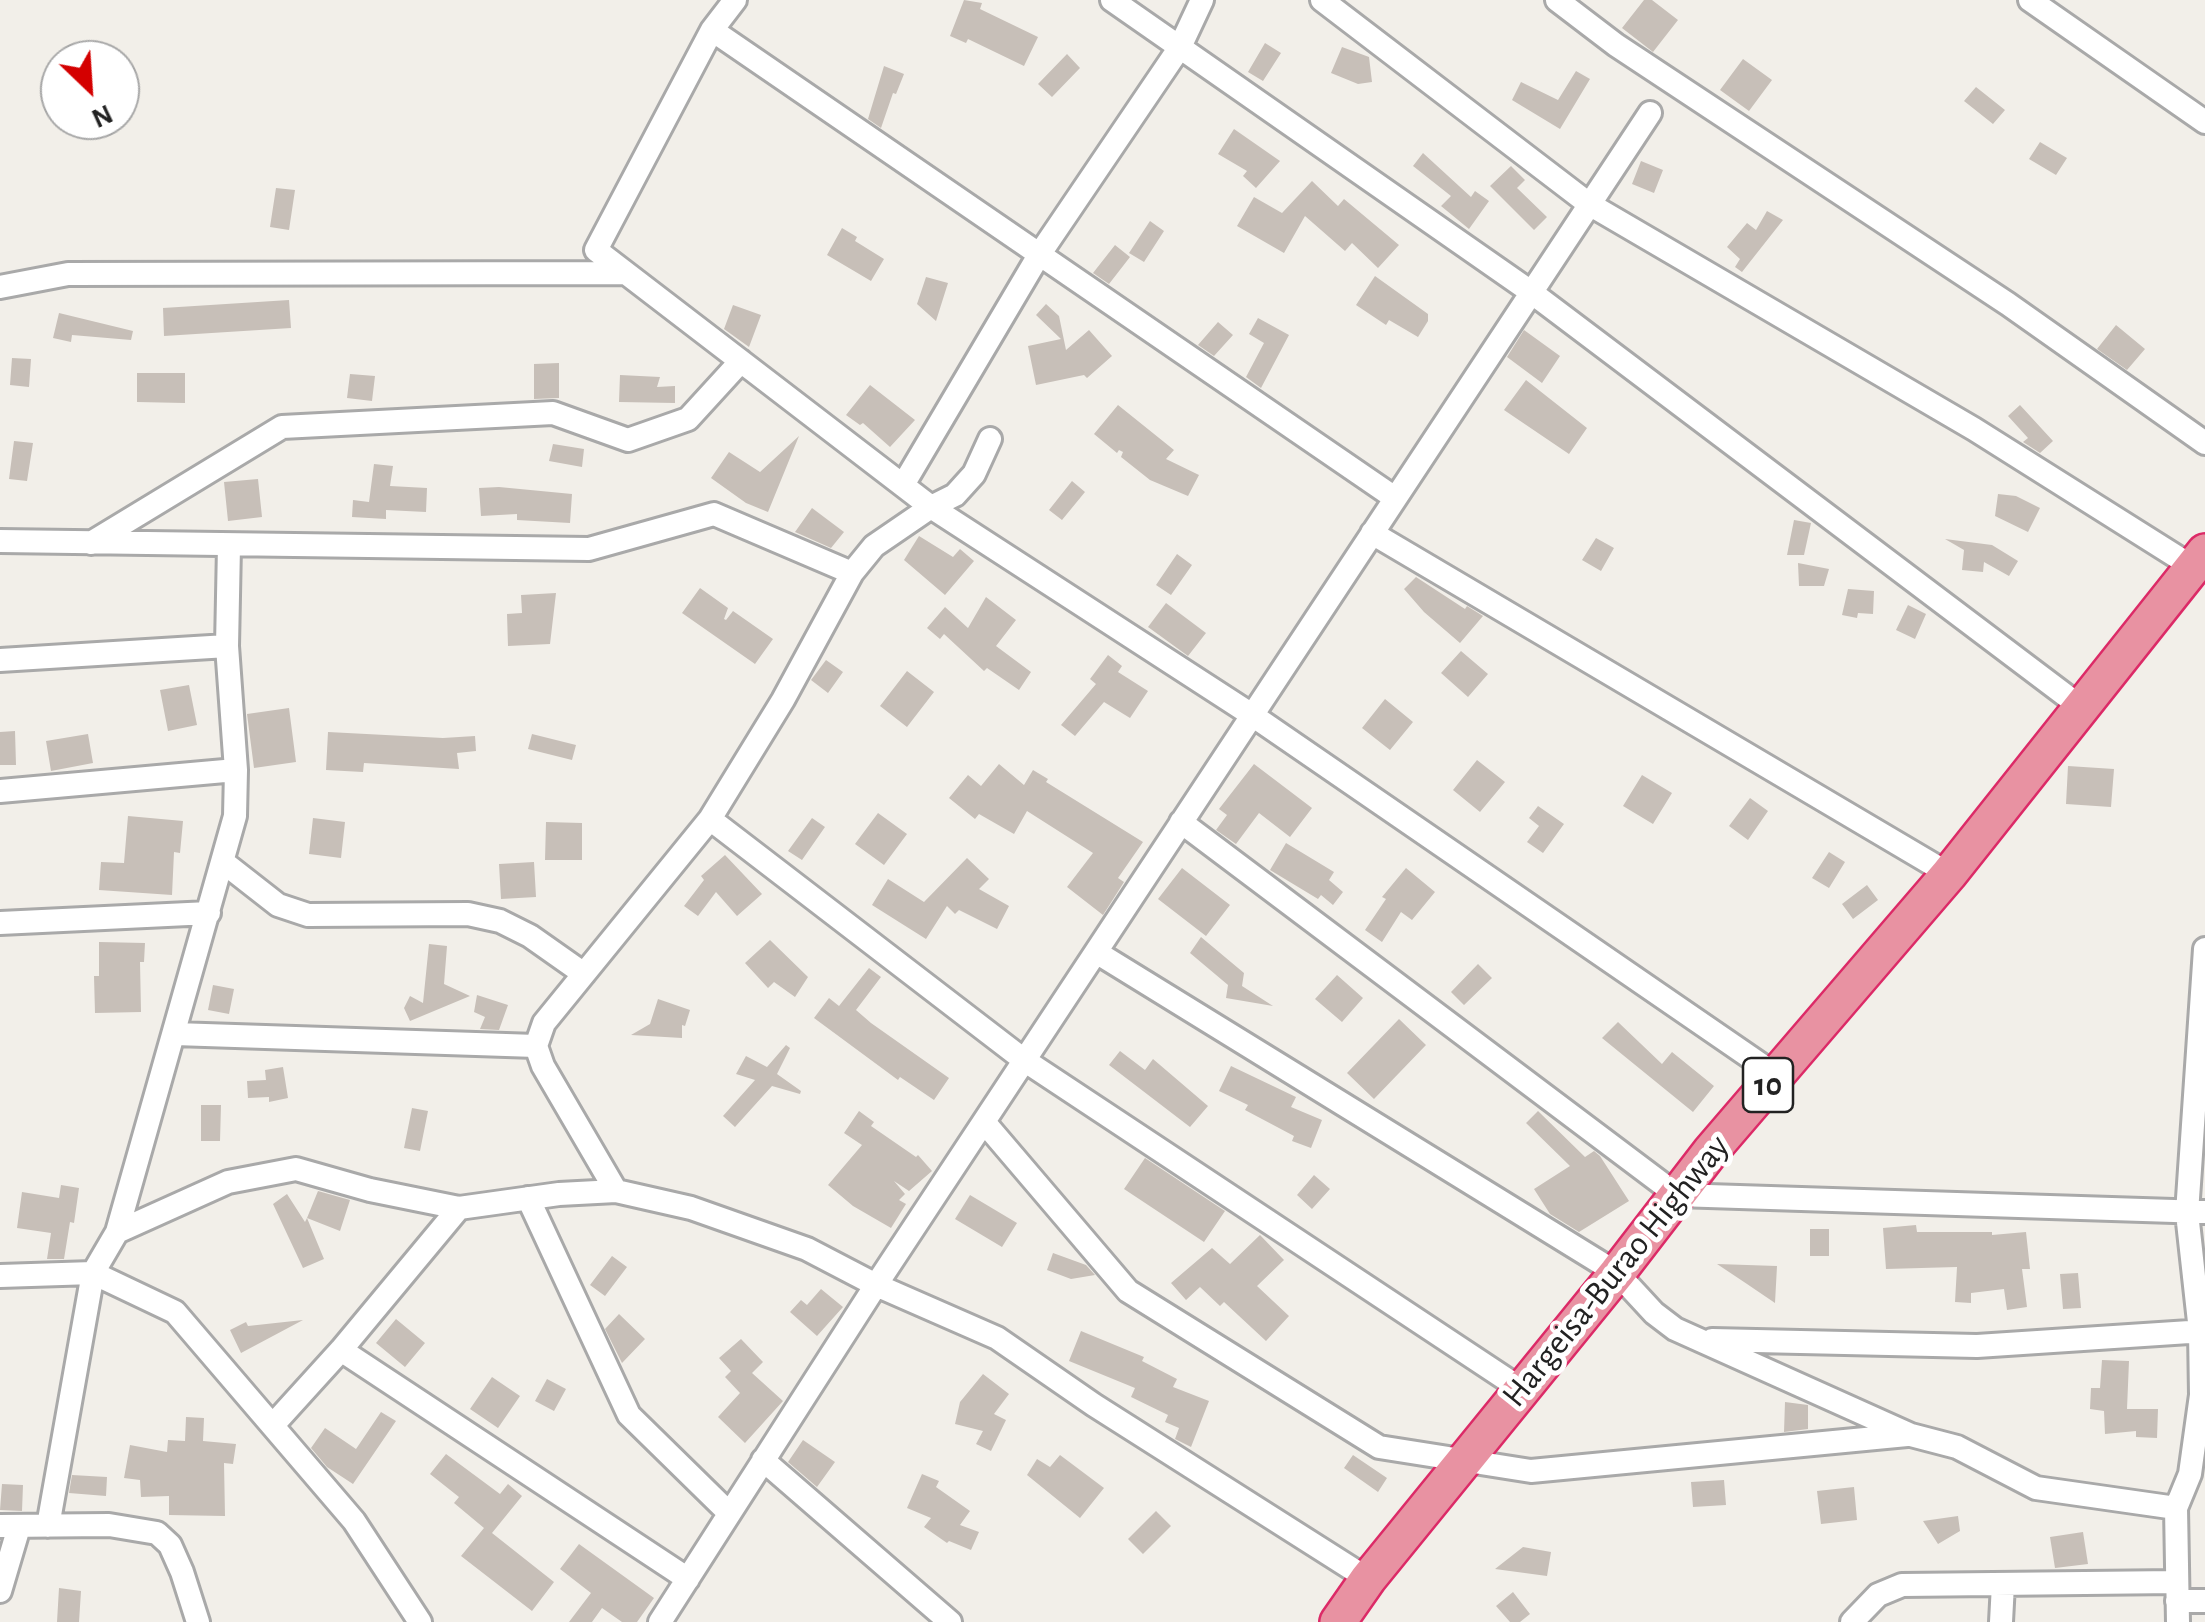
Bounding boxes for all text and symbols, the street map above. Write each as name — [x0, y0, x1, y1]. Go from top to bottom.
north arrow — [40, 40, 140, 140]
text: N — [87, 99, 117, 132]
road number: 10 — [1743, 1058, 1793, 1112]
street label: Hargeisa-Burao Highway — [1493, 1127, 1739, 1415]

